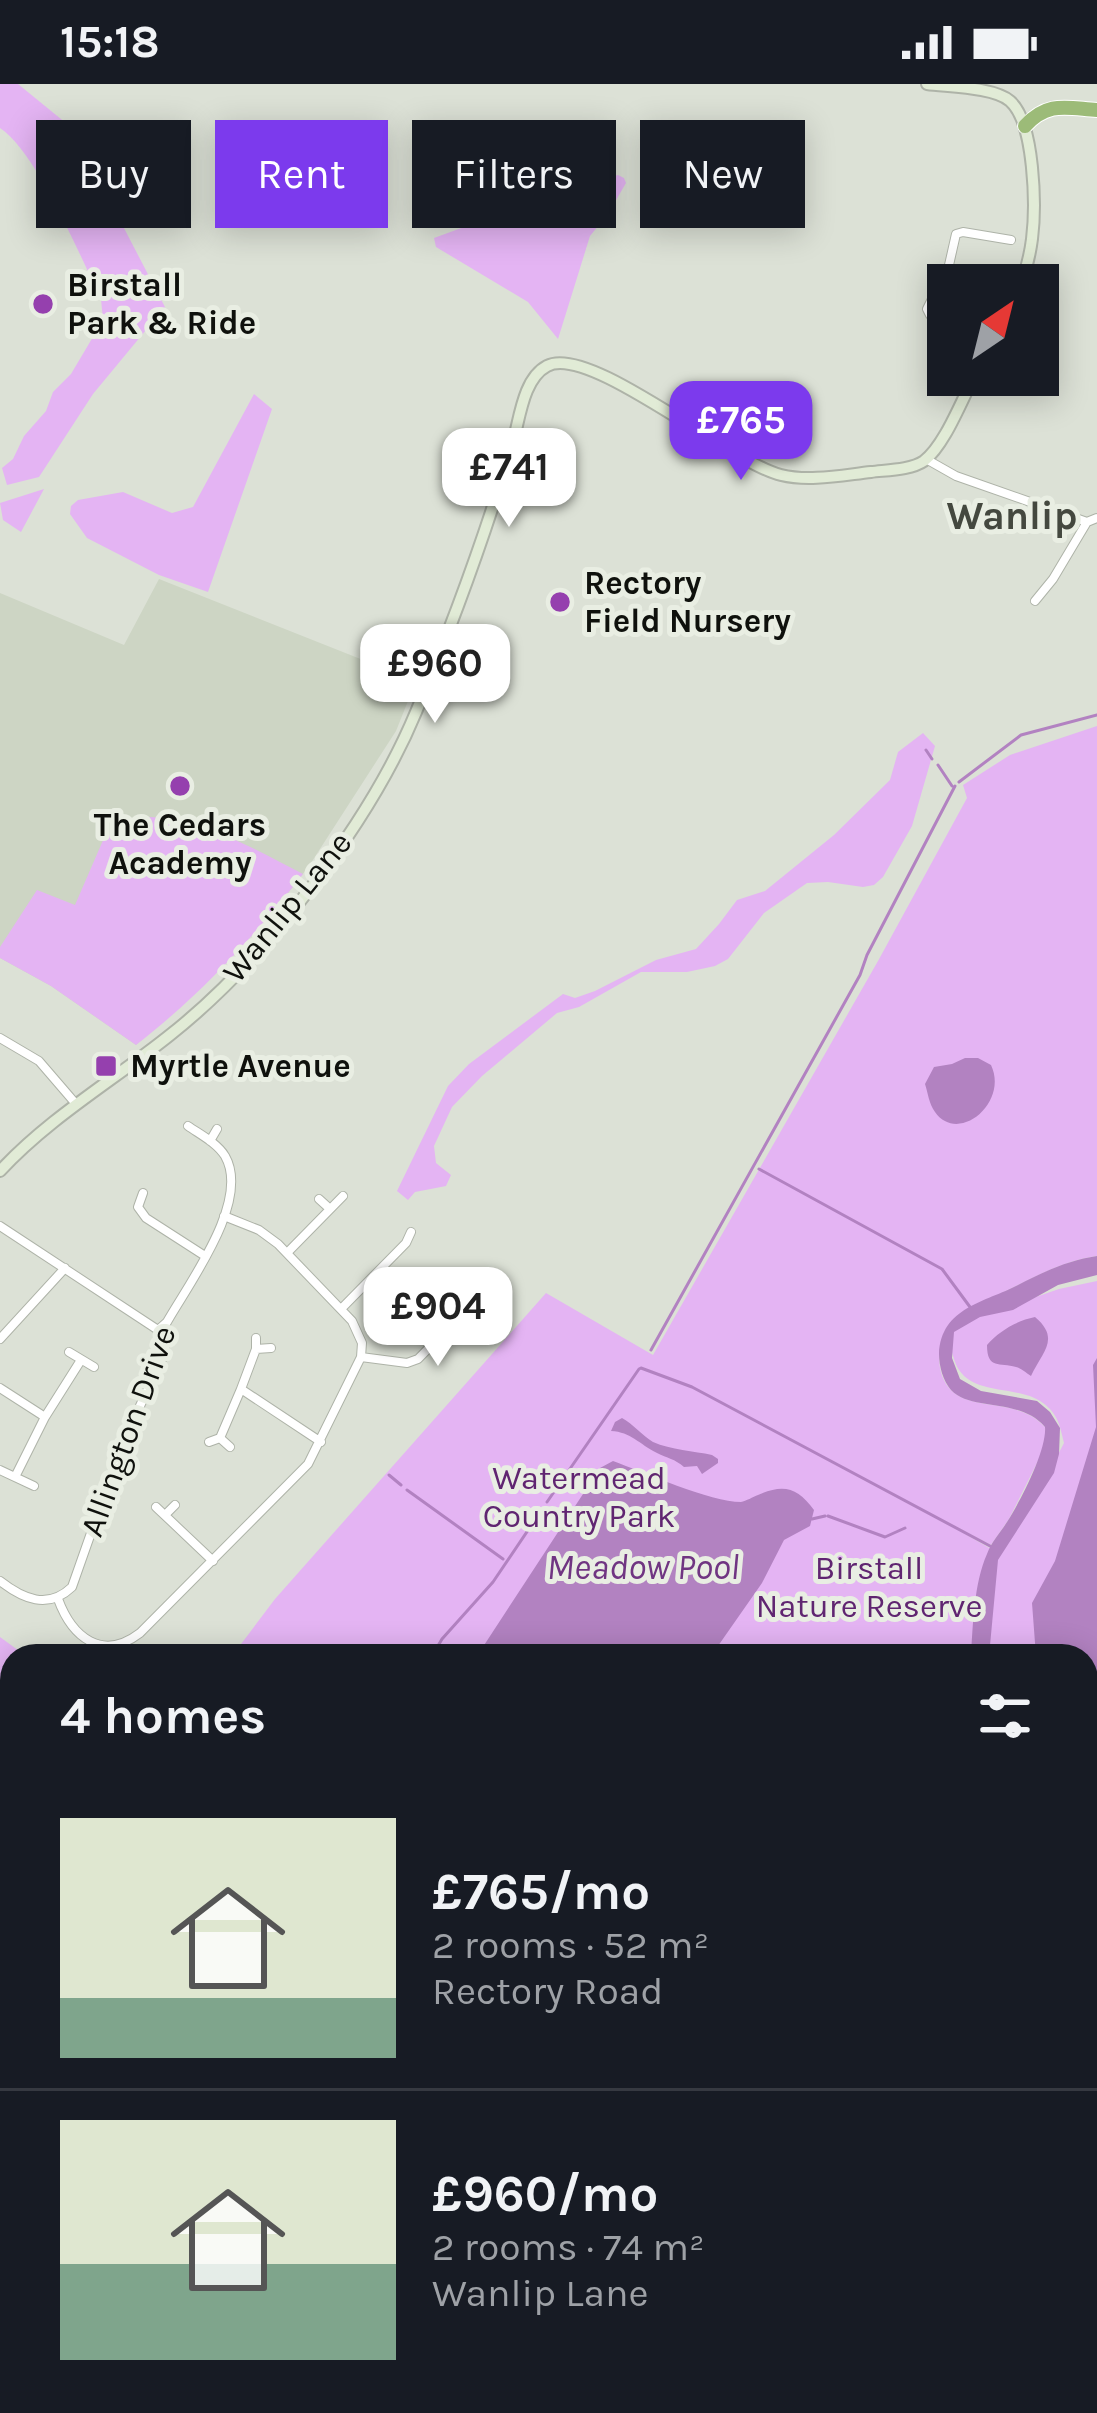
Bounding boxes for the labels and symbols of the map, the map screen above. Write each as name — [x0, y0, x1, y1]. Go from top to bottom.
north arrow — [927, 264, 1059, 396]
place label: Birstall Park & Ride — [67, 266, 256, 342]
marker: Birstall Park & Ride — [30, 291, 56, 317]
pin: £765 — [670, 381, 812, 483]
pin: £741 — [438, 428, 580, 530]
district label: Wanlip — [947, 493, 1077, 539]
place label: Rectory Field Nursery — [584, 564, 791, 640]
marker: Rectory Field Nursery — [547, 589, 573, 615]
pin: £960 — [364, 624, 506, 726]
marker: The Cedars Academy — [167, 773, 193, 799]
place label: The Cedars Academy — [94, 806, 266, 882]
street label: Wanlip Lane — [215, 824, 359, 990]
place label: Myrtle Avenue — [130, 1047, 351, 1085]
marker: Myrtle Avenue — [93, 1053, 119, 1079]
pin: £904 — [367, 1267, 509, 1369]
street label: Allington Drive — [72, 1321, 184, 1541]
park label: Watermead Country Park — [483, 1459, 675, 1535]
water label: Meadow Pool — [547, 1546, 739, 1588]
park label: Birstall Nature Reserve — [756, 1549, 982, 1625]

